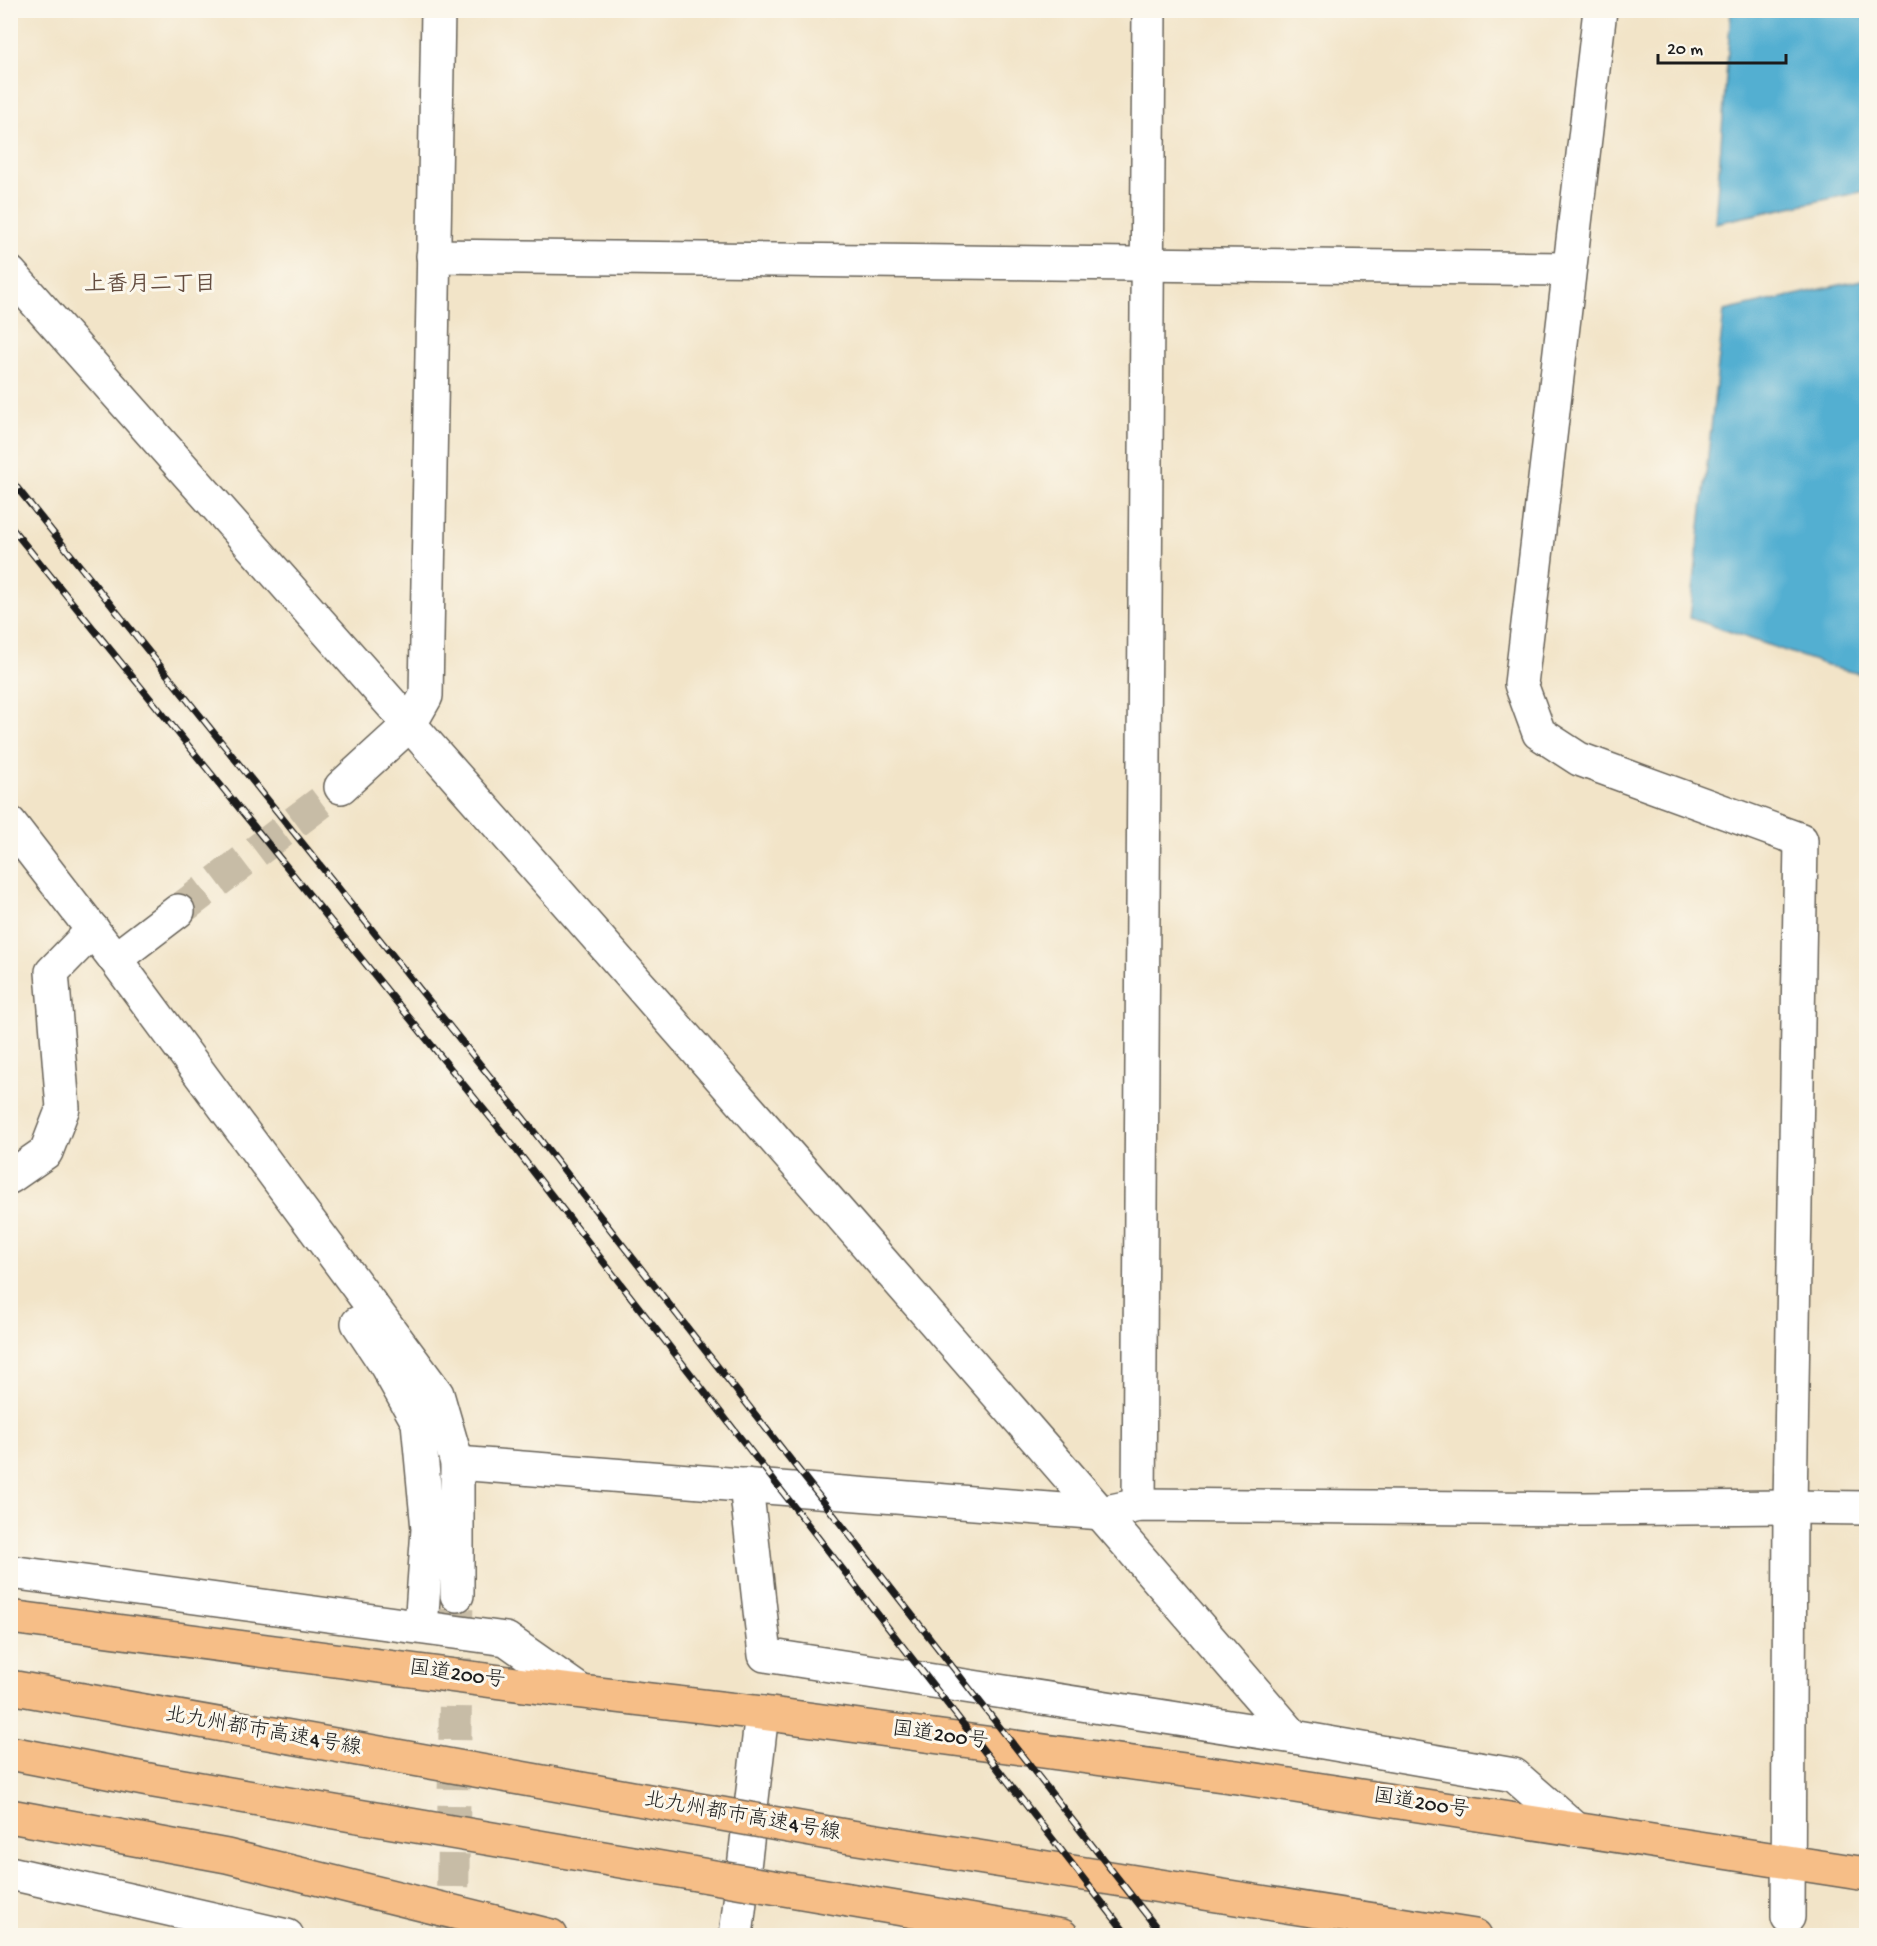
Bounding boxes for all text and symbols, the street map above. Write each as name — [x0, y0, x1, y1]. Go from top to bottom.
scale bar — [1658, 27, 1786, 65]
text: 20 m — [1667, 40, 1703, 61]
district label: 上香月二丁目 — [84, 272, 216, 299]
street label: 国道200号 — [407, 1656, 507, 1695]
street label: 北九州都市高速4号線 — [163, 1701, 363, 1763]
street label: 国道200号 — [890, 1717, 990, 1756]
street label: 国道200号 — [1371, 1784, 1471, 1825]
street label: 北九州都市高速4号線 — [642, 1786, 842, 1848]

